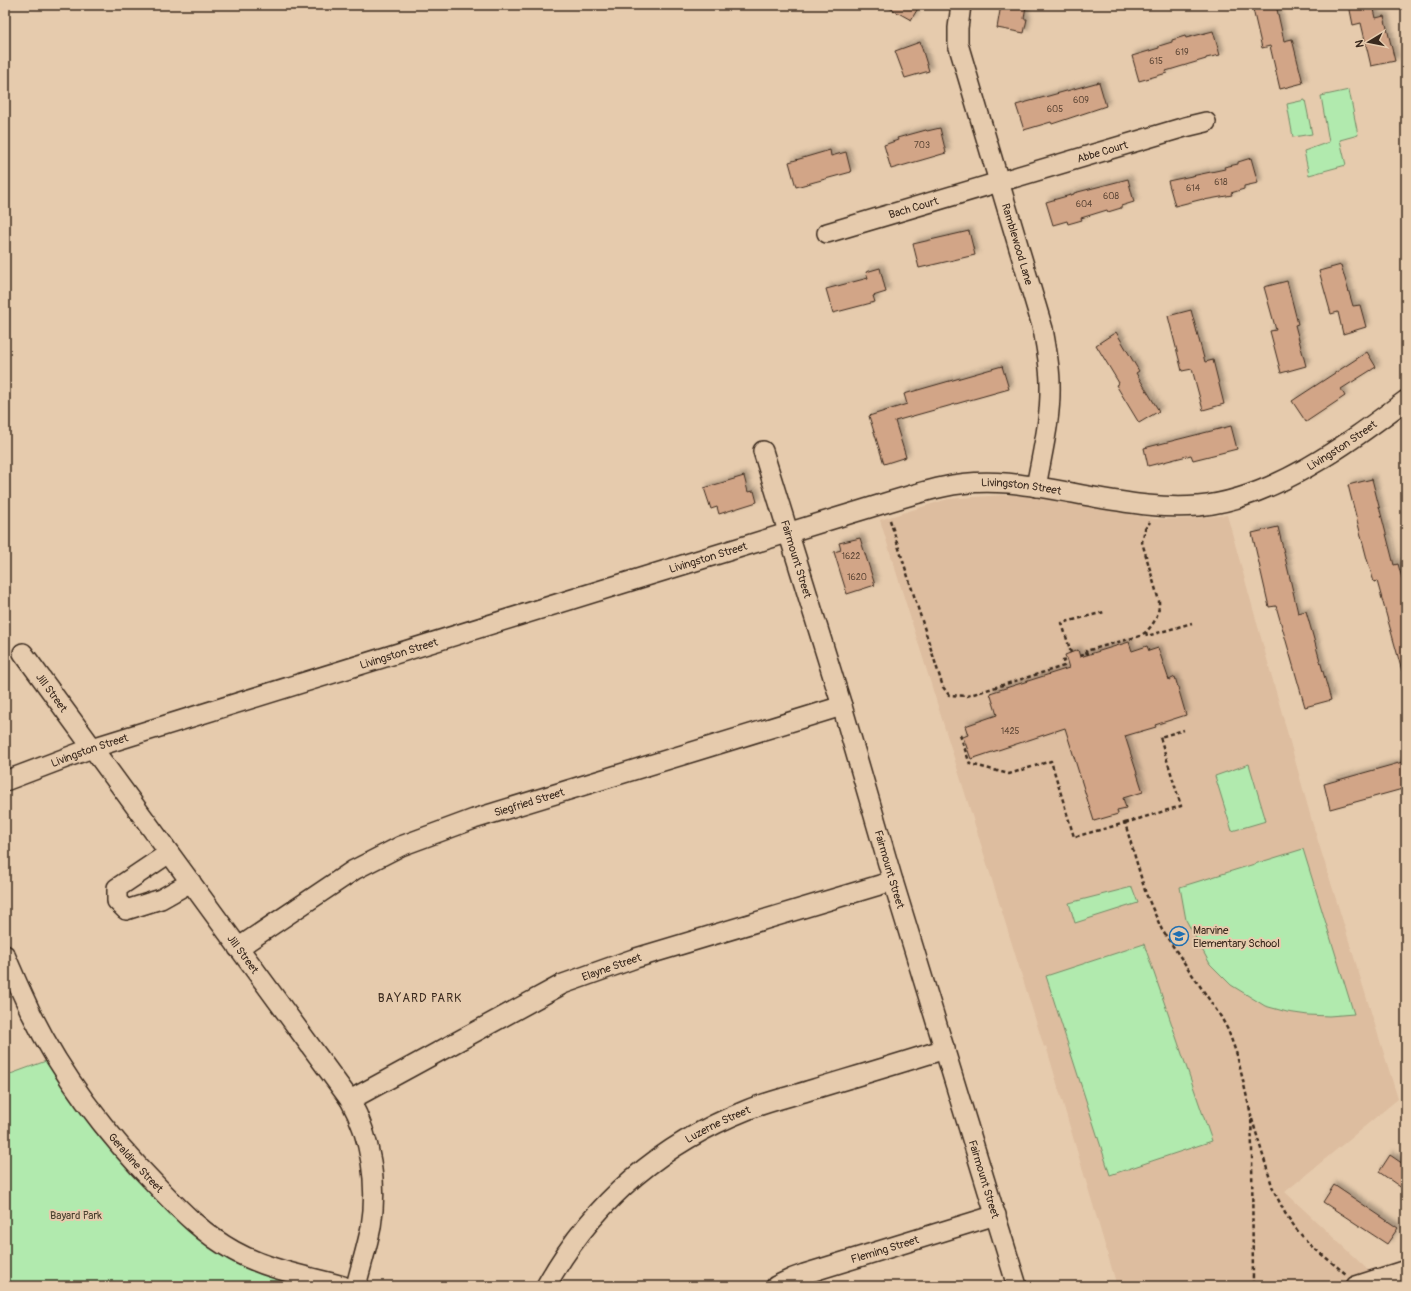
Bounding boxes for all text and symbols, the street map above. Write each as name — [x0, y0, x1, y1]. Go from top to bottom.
north arrow — [1349, 22, 1389, 62]
text: N — [1352, 38, 1367, 48]
house number: 619 — [1175, 47, 1189, 58]
house number: 615 — [1149, 56, 1163, 67]
house number: 609 — [1073, 95, 1089, 106]
house number: 605 — [1047, 104, 1063, 115]
street label: Abbe Court — [1075, 138, 1130, 166]
house number: 703 — [914, 140, 930, 151]
house number: 618 — [1214, 177, 1228, 188]
house number: 614 — [1186, 183, 1201, 194]
house number: 608 — [1103, 191, 1119, 202]
street label: Bach Court — [887, 194, 940, 221]
house number: 604 — [1076, 199, 1093, 210]
street label: Ramblewood Lane — [999, 202, 1036, 287]
street label: Livingston Street — [1305, 418, 1380, 473]
street label: Livingston Street — [981, 476, 1063, 498]
street label: Fairmount Street — [778, 518, 814, 600]
street label: Livingston Street — [668, 539, 749, 576]
house number: 1622 — [842, 551, 860, 562]
house number: 1620 — [847, 572, 867, 583]
street label: Livingston Street — [358, 635, 440, 672]
street label: Jill Street — [33, 671, 70, 715]
house number: 1425 — [1001, 726, 1019, 737]
street label: Livingston Street — [49, 731, 130, 770]
street label: Siegfried Street — [492, 785, 566, 819]
street label: Fairmount Street — [872, 829, 907, 911]
place label: Marvine Elementary School — [1193, 924, 1280, 950]
school or university icon: Marvine Elementary School — [1168, 925, 1190, 947]
street label: Jill Street — [224, 932, 262, 977]
street label: Elayne Street — [580, 951, 643, 984]
district label: BAYARD PARK — [378, 991, 462, 1006]
street label: Luzerne Street — [683, 1103, 753, 1146]
street label: Geraldine Street — [105, 1131, 166, 1196]
street label: Fairmount Street — [966, 1139, 1002, 1220]
park label: Bayard Park — [50, 1209, 102, 1222]
street label: Fleming Street — [849, 1233, 921, 1266]

